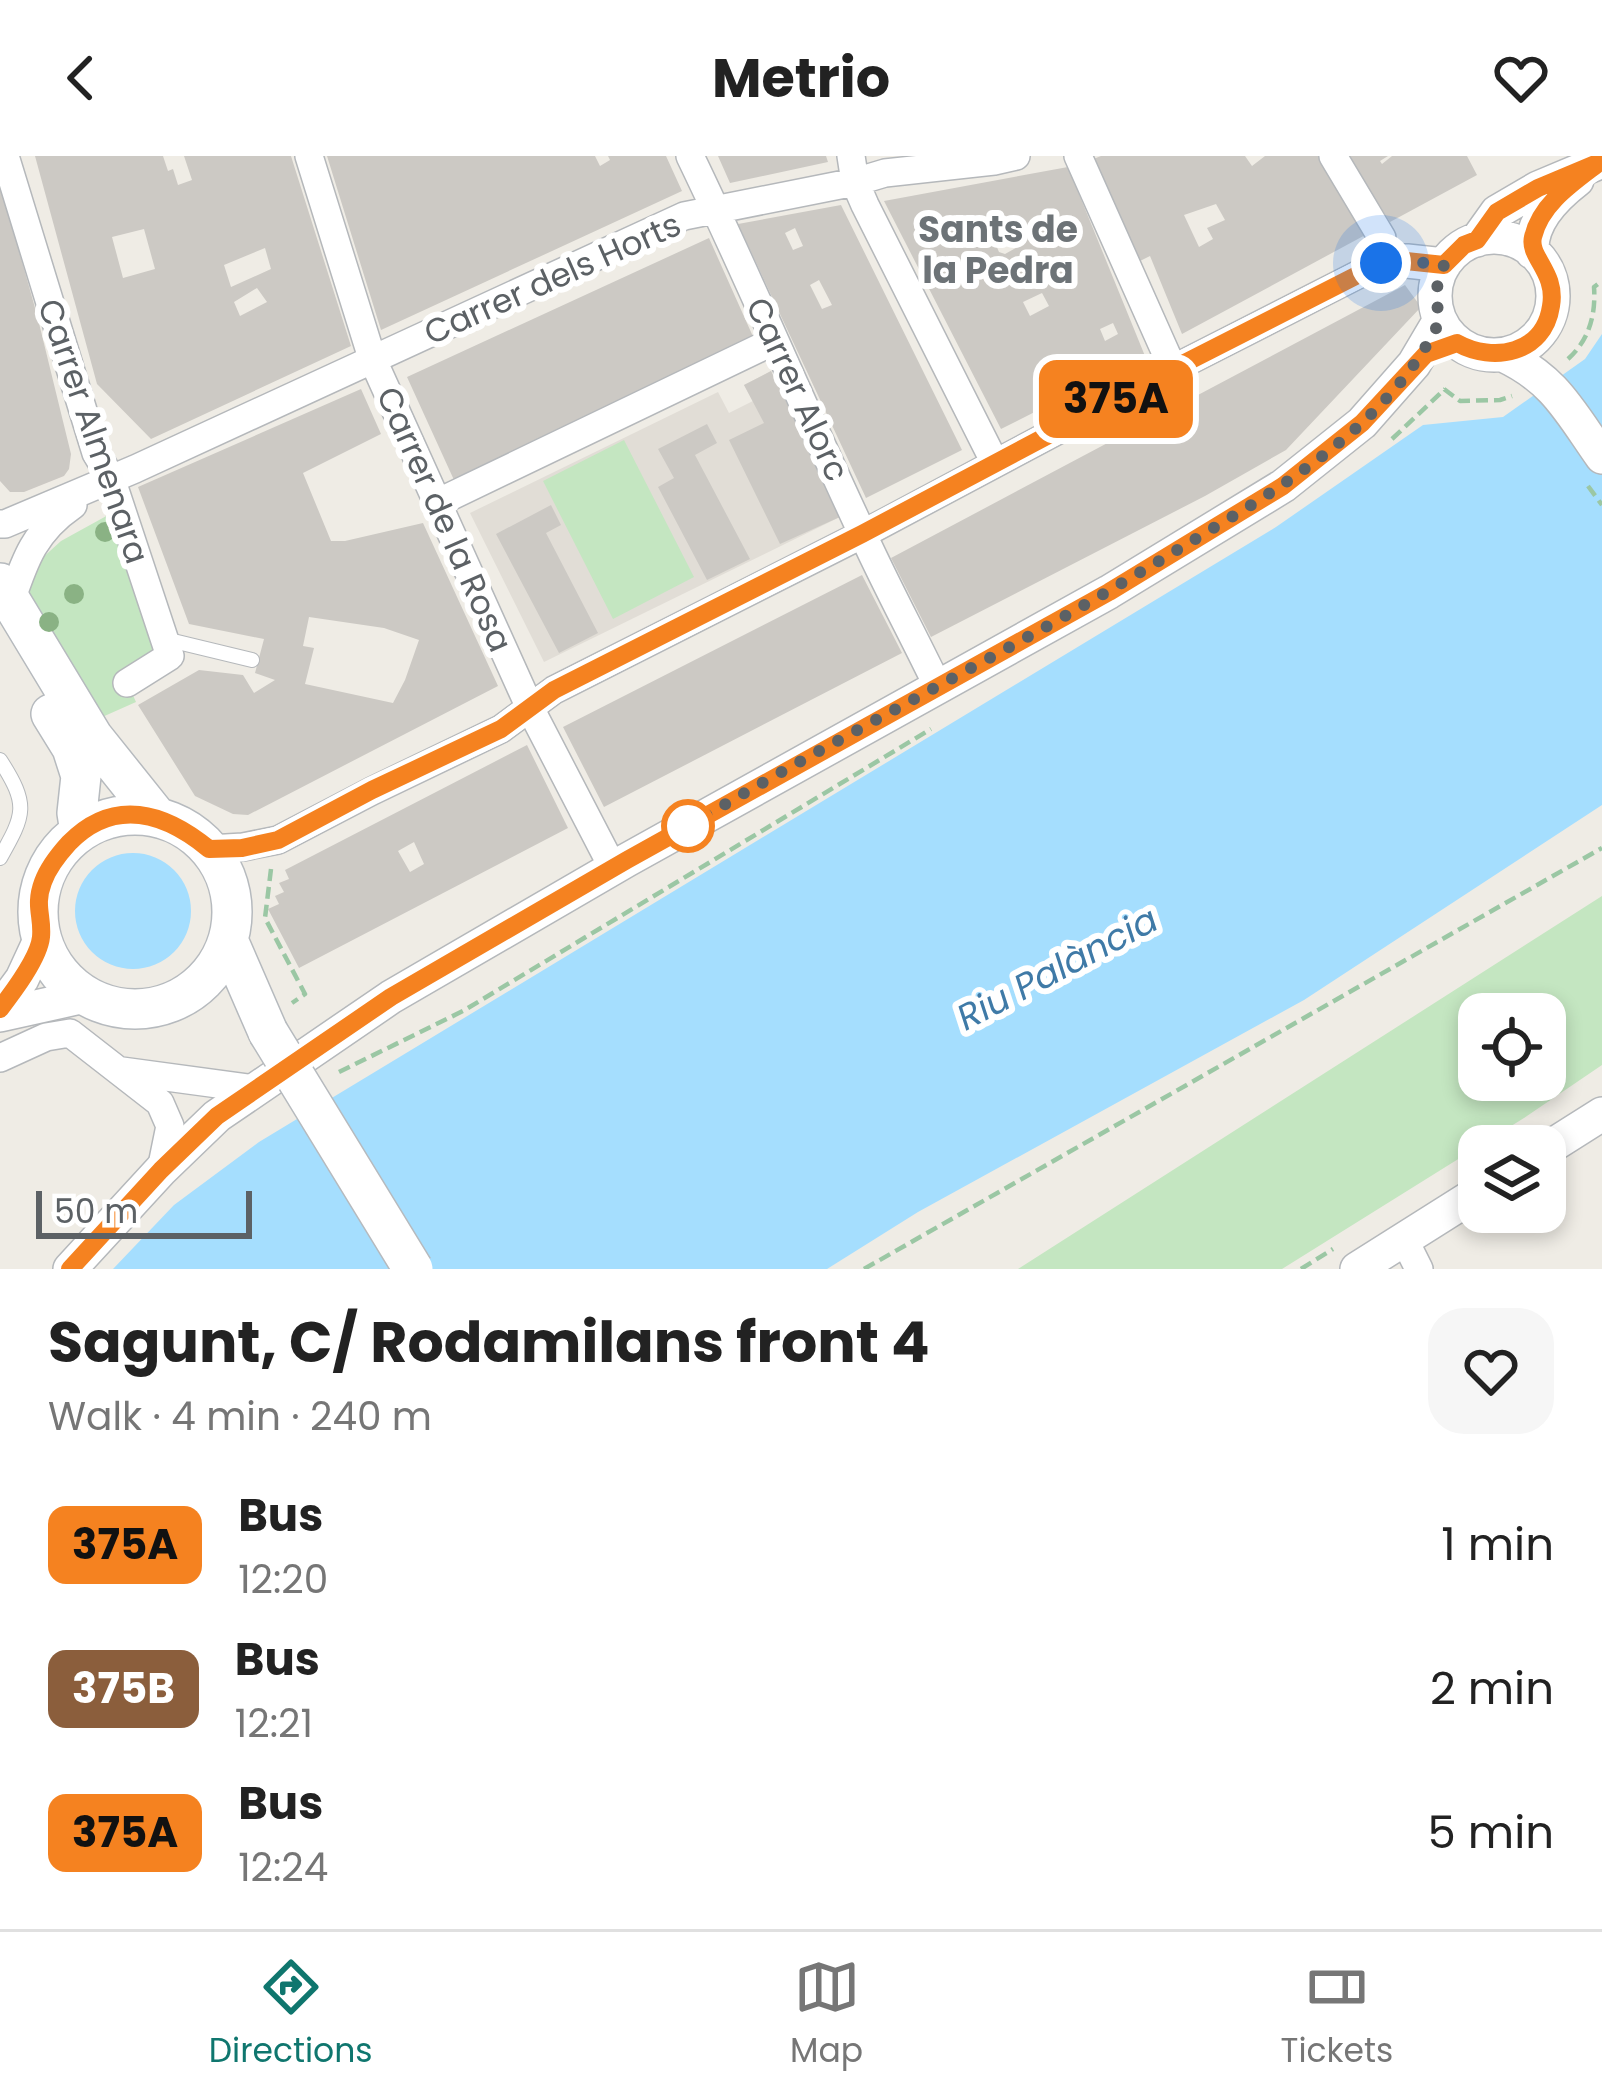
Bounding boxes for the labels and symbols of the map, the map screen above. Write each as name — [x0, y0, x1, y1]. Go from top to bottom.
street label: Carrer dels Horts — [416, 201, 688, 356]
district label: Sants de la Pedra — [918, 204, 1078, 296]
your location — [1351, 233, 1411, 293]
street label: Carrer Alorc — [734, 290, 861, 489]
street label: Carrer Almenara — [26, 293, 161, 570]
line badge: 375A — [1032, 360, 1200, 438]
street label: Carrer de la Rosa — [365, 379, 524, 659]
unlabelled marker — [663, 801, 713, 851]
water label: Riu Palància — [948, 894, 1167, 1043]
scale bar — [36, 1185, 252, 1238]

